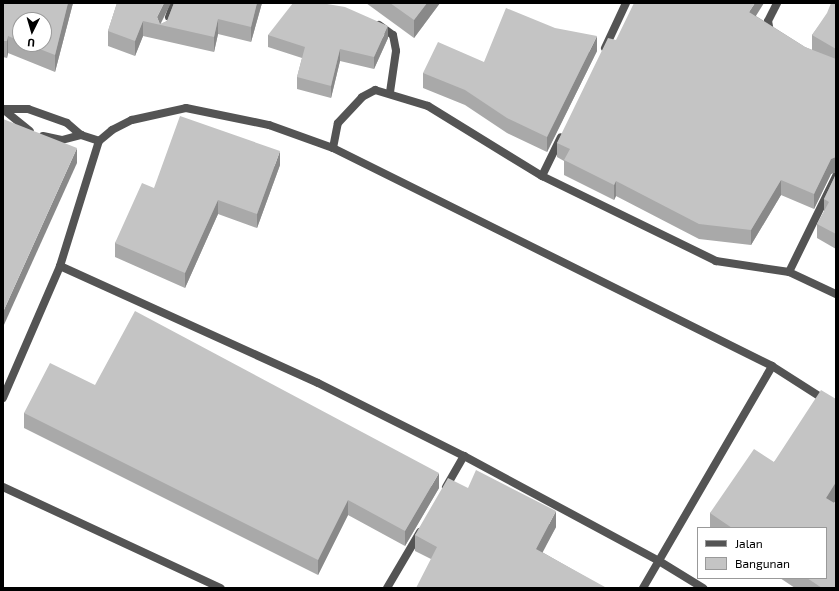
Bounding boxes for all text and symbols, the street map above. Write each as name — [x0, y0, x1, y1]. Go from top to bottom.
north arrow — [12, 12, 52, 52]
text: U — [27, 37, 35, 50]
legend — [697, 527, 827, 579]
text: Jalan — [735, 536, 763, 550]
text: Bangunan — [735, 556, 790, 570]

